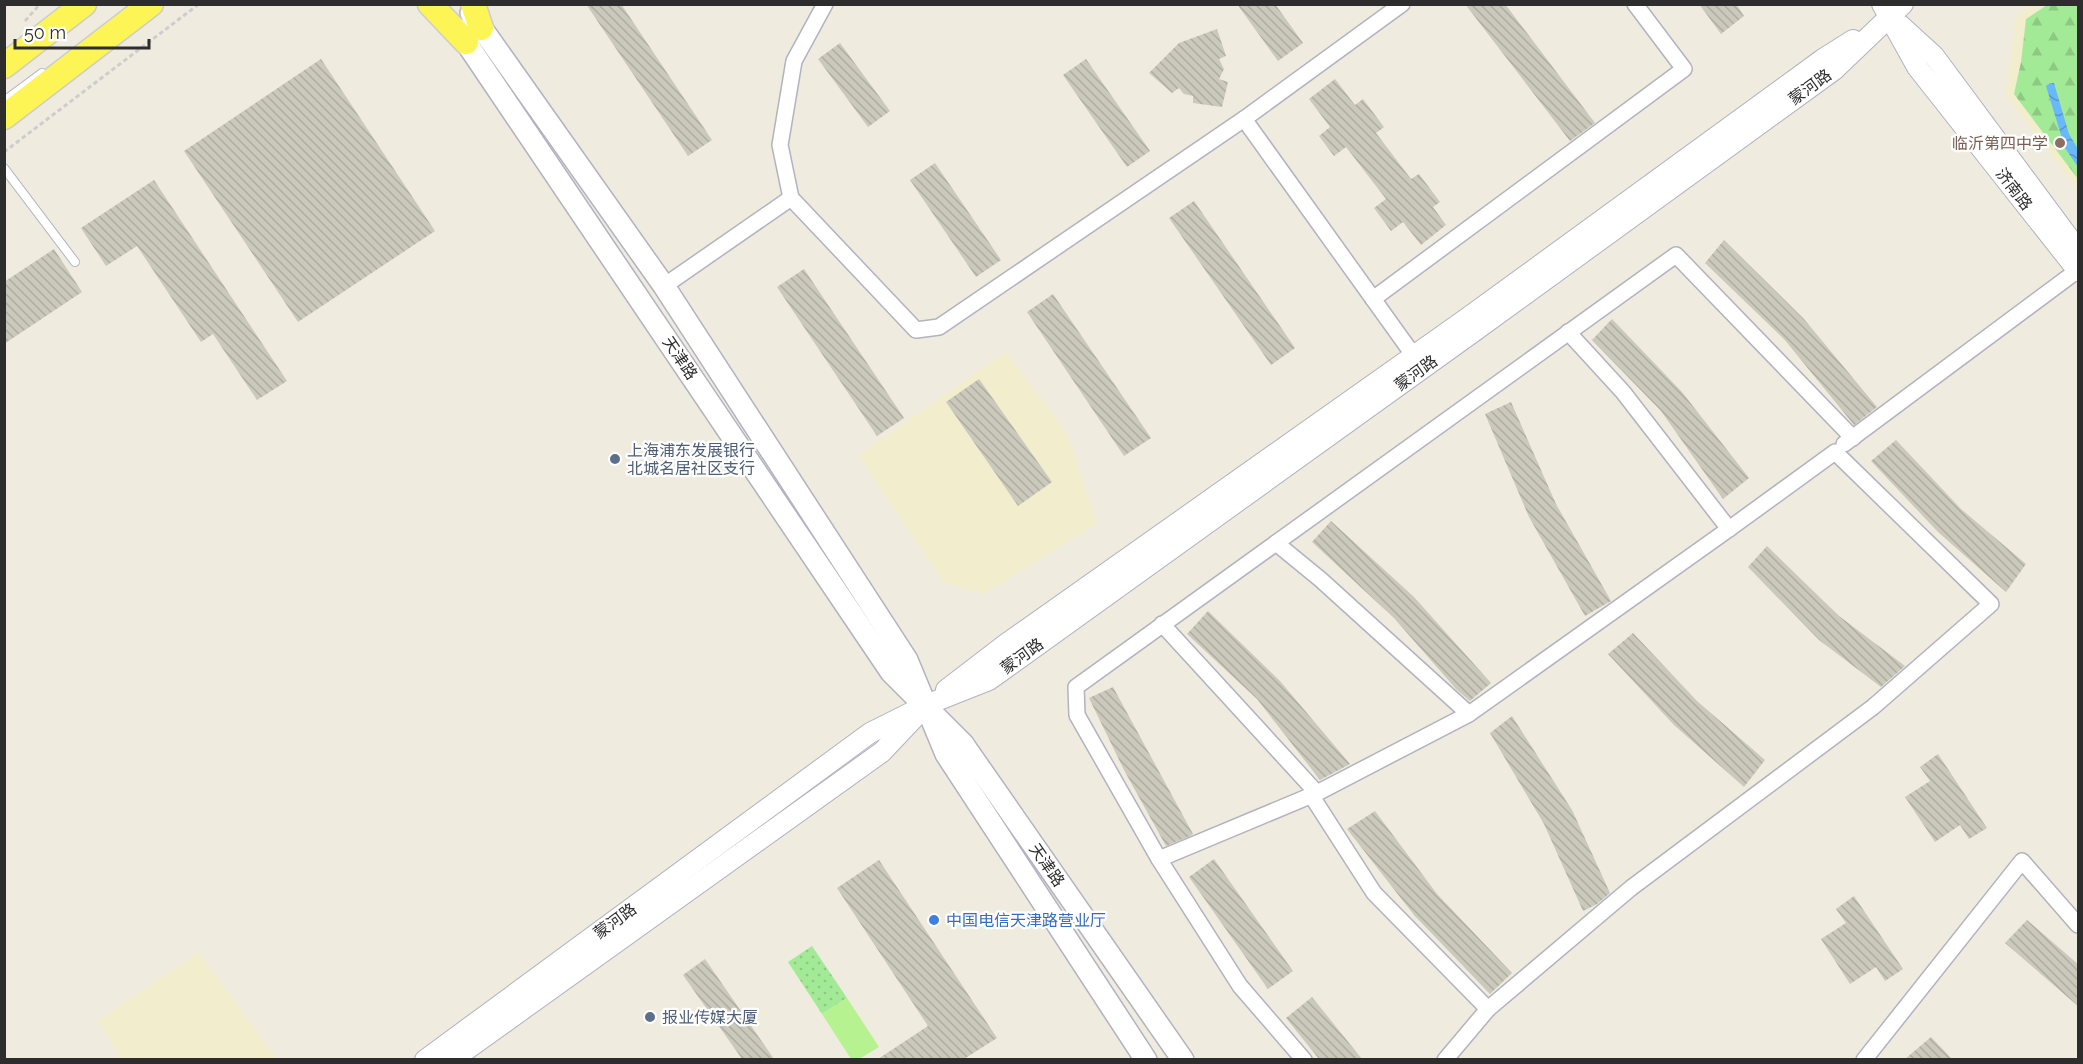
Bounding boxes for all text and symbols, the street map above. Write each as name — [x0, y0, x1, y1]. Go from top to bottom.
scale bar — [15, 12, 148, 50]
text: 50 m — [24, 22, 66, 43]
street label: 蒙河路 — [1785, 65, 1835, 109]
place label: 临沂第四中学 — [1952, 134, 2048, 153]
marker: 临沂第四中学 — [2053, 136, 2067, 150]
street label: 济南路 — [1992, 164, 2036, 214]
street label: 天津路 — [659, 333, 701, 383]
street label: 蒙河路 — [1391, 351, 1441, 395]
place label: 上海浦东发展银行 北城名居社区支行 — [627, 441, 755, 478]
marker: 上海浦东发展银行 北城名居社区支行 — [608, 452, 622, 466]
street label: 蒙河路 — [997, 634, 1047, 678]
street label: 天津路 — [1025, 840, 1069, 890]
street label: 蒙河路 — [590, 899, 640, 943]
place label: 中国电信天津路营业厅 — [946, 911, 1106, 930]
marker: 中国电信天津路营业厅 — [927, 913, 941, 927]
place label: 报业传媒大厦 — [662, 1008, 758, 1027]
marker: 报业传媒大厦 — [643, 1010, 657, 1024]

